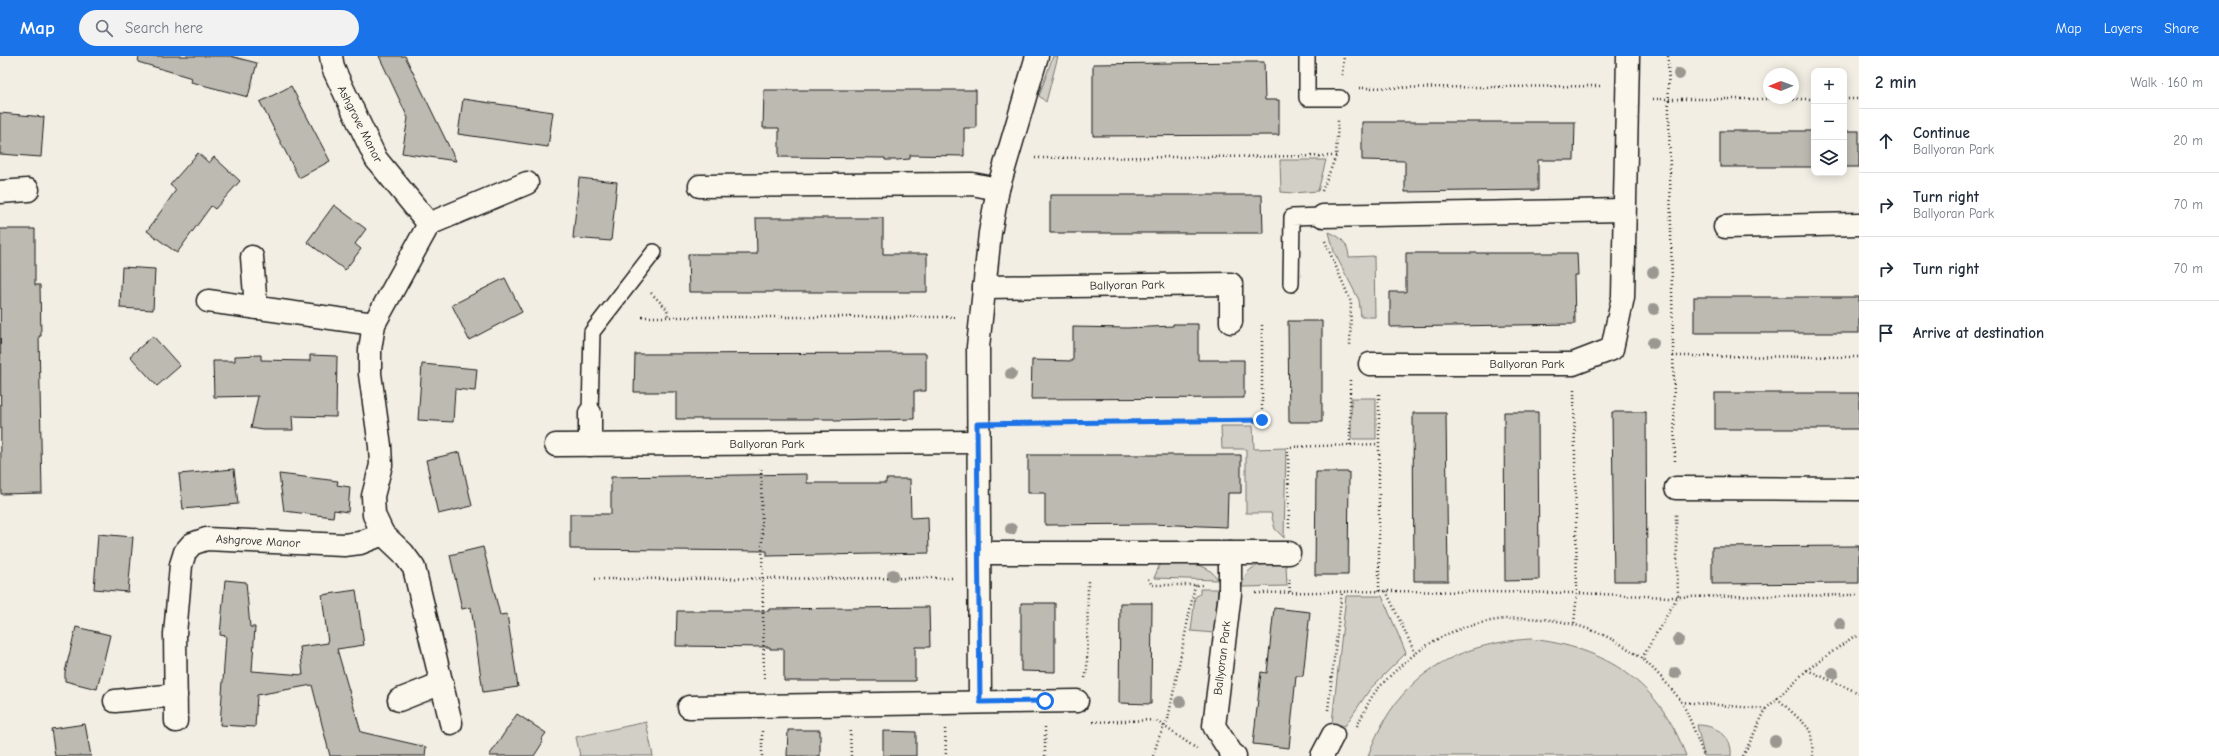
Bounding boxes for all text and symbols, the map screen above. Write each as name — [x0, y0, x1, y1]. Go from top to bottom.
search box — [79, 10, 359, 46]
text: Map — [20, 17, 55, 39]
icon: search — [93, 17, 115, 39]
text: Search here — [125, 19, 203, 37]
text: Map — [2055, 20, 2082, 37]
text: Layers — [2104, 20, 2142, 37]
text: Share — [2164, 20, 2199, 37]
north arrow — [1763, 68, 1799, 104]
map controls — [1811, 68, 1847, 176]
button: + — [1811, 68, 1847, 104]
text: 2 min — [1875, 73, 1916, 92]
text: Walk · 160 m — [2131, 75, 2203, 90]
street label: Ashgrove Manor — [335, 83, 385, 165]
button: − — [1811, 104, 1847, 140]
text: Continue — [1913, 124, 1970, 142]
icon: ahead — [1875, 130, 1897, 152]
text: 20 m — [2173, 133, 2203, 148]
button: layers — [1811, 140, 1847, 176]
text: Ballyoran Park — [1913, 142, 1994, 157]
text: Turn right — [1913, 188, 1979, 206]
icon: right — [1875, 194, 1897, 216]
text: 70 m — [2174, 197, 2203, 212]
text: Ballyoran Park — [1913, 206, 1994, 221]
icon: right — [1875, 258, 1897, 280]
text: Turn right — [1913, 260, 1979, 278]
text: 70 m — [2174, 261, 2203, 276]
street label: Ballyoran Park — [1089, 277, 1165, 293]
icon: arrive — [1875, 322, 1897, 344]
text: Arrive at destination — [1913, 324, 2044, 342]
street label: Ballyoran Park — [1490, 357, 1565, 371]
route end — [1253, 411, 1271, 429]
street label: Ballyoran Park — [730, 437, 805, 451]
street label: Ashgrove Manor — [216, 532, 301, 550]
street label: Ballyoran Park — [1210, 620, 1234, 696]
route start — [1036, 692, 1054, 710]

